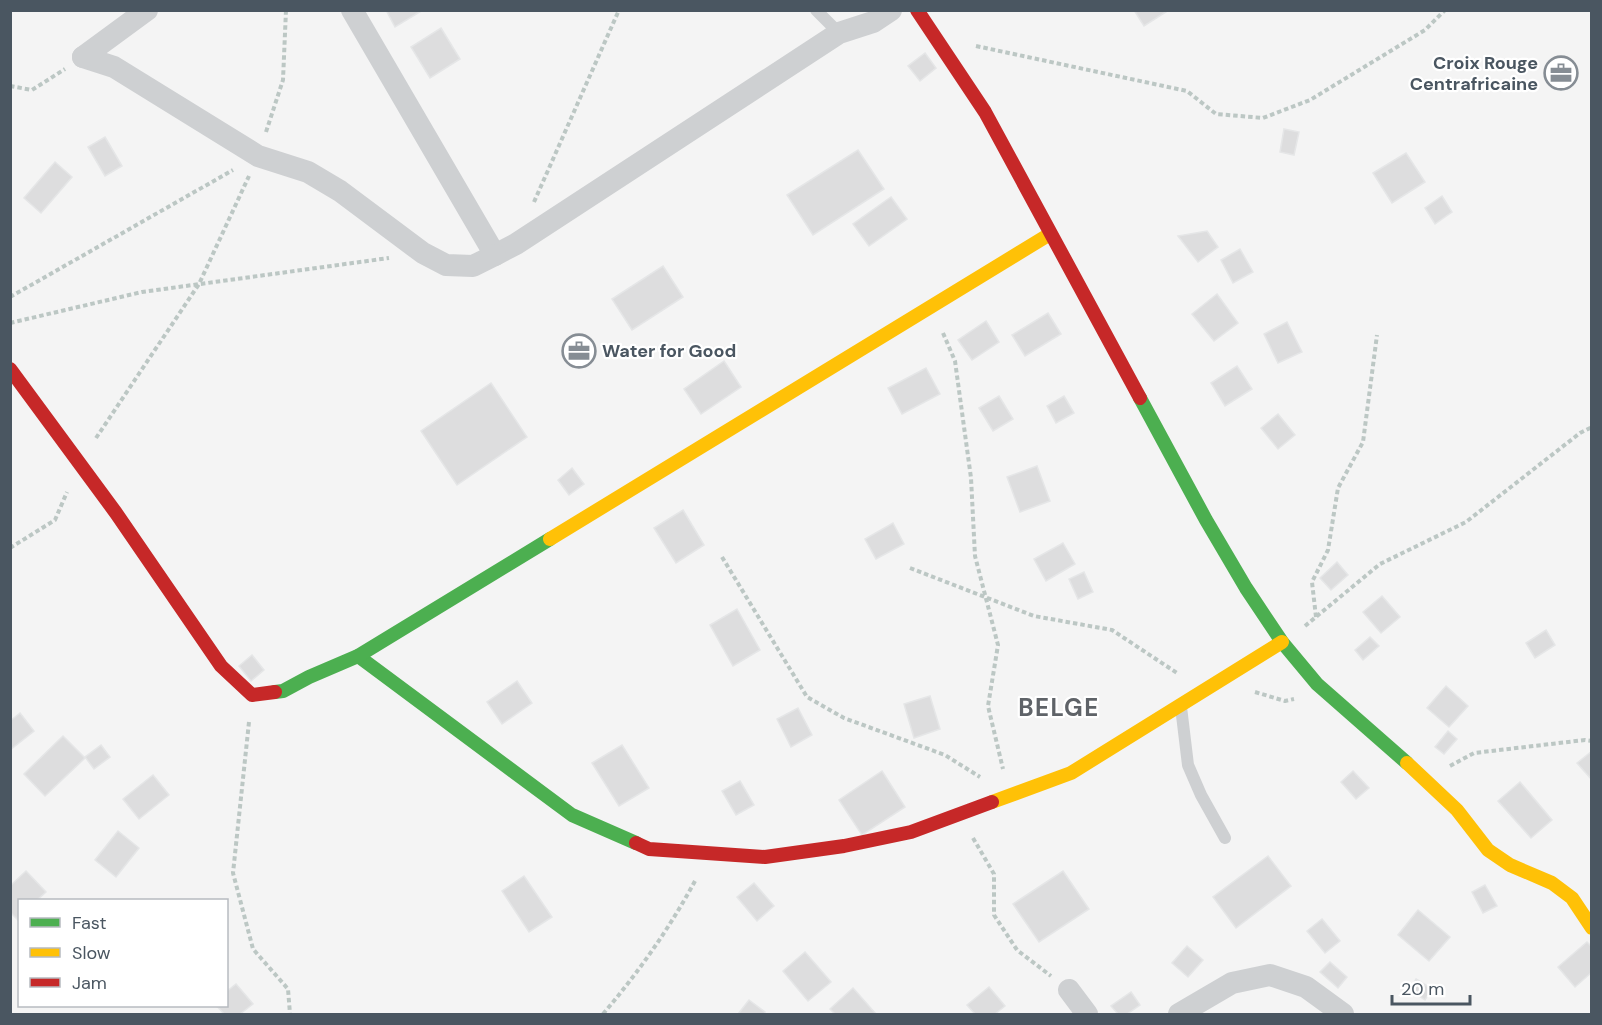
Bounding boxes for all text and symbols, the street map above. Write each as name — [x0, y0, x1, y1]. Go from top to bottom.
place label: Croix Rouge Centrafricaine — [1410, 51, 1538, 96]
office icon: Croix Rouge Centrafricaine — [1543, 55, 1579, 91]
office icon: Water for Good — [561, 333, 597, 369]
place label: Water for Good — [602, 339, 736, 363]
district label: BELGE — [1018, 692, 1100, 723]
legend — [18, 899, 228, 1007]
text: Fast — [72, 911, 107, 935]
text: Slow — [72, 941, 111, 965]
scale bar — [1392, 968, 1470, 1006]
text: Jam — [72, 971, 107, 995]
text: 20 m — [1401, 977, 1444, 1001]

